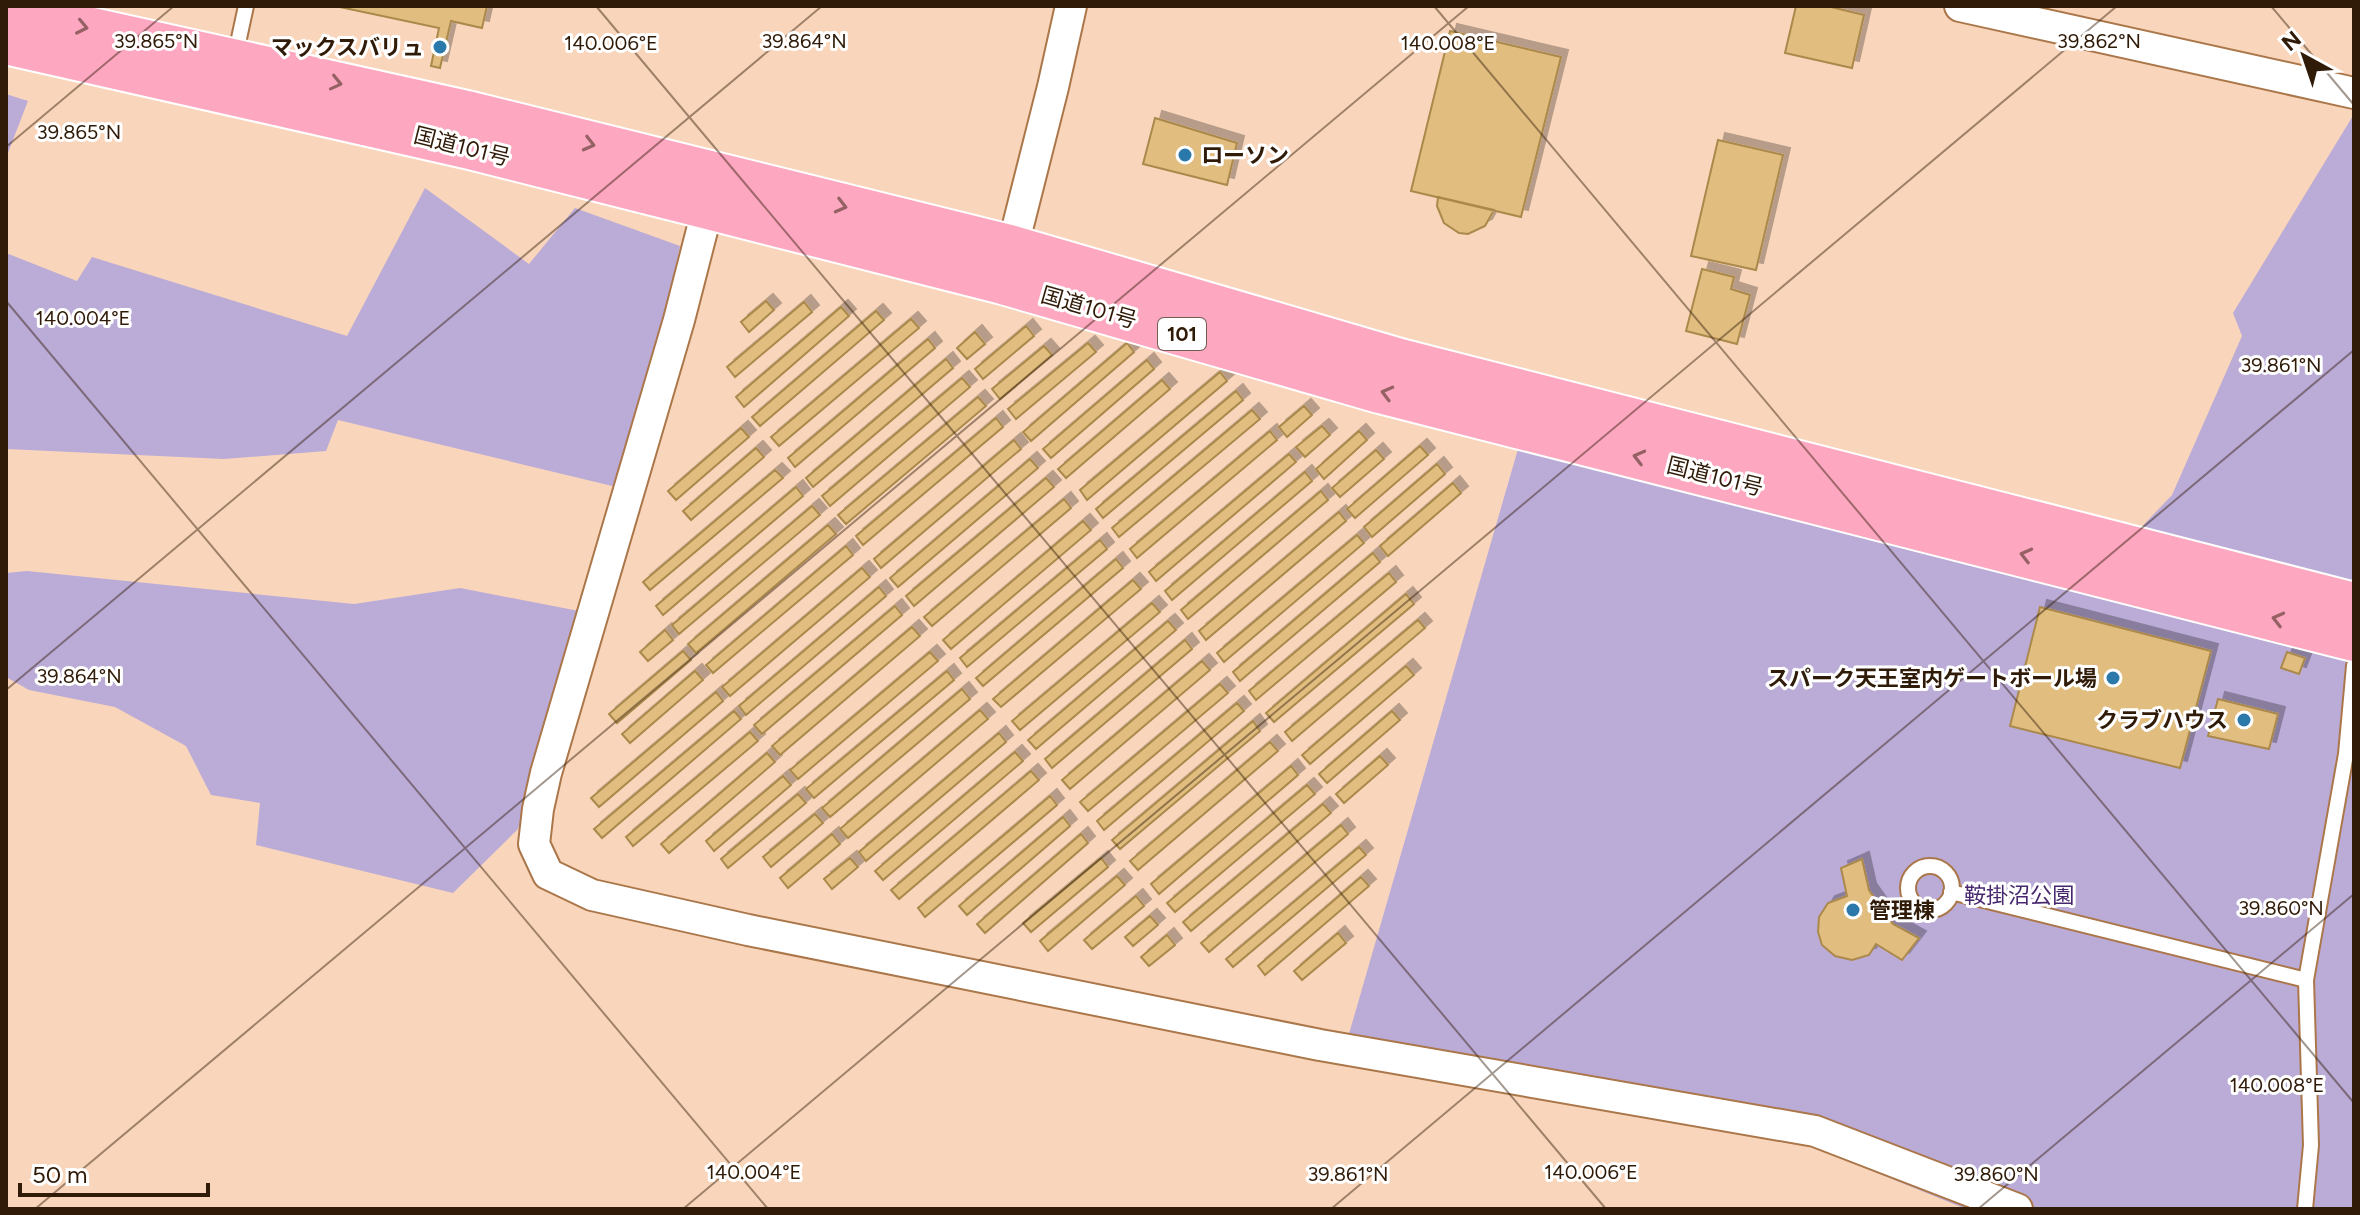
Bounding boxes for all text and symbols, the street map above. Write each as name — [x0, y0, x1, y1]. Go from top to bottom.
north arrow — [2264, 16, 2344, 96]
one-way arrow — [75, 18, 89, 35]
text: N — [2276, 25, 2307, 57]
text: 39.865°N — [114, 29, 198, 53]
text: 39.864°N — [761, 29, 847, 53]
text: 39.862°N — [2057, 29, 2141, 53]
text: 140.006°E — [564, 31, 658, 55]
text: 140.008°E — [1401, 31, 1495, 55]
place label: マックスバリュ — [271, 34, 424, 61]
marker: マックスバリュ — [431, 38, 449, 56]
one-way arrow — [329, 74, 343, 91]
text: 39.865°N — [37, 120, 121, 144]
street label: 国道101号 — [411, 121, 513, 171]
one-way arrow — [582, 134, 595, 151]
place label: ローソン — [1201, 142, 1289, 169]
marker: ローソン — [1176, 146, 1194, 164]
one-way arrow — [834, 197, 848, 214]
street label: 国道101号 — [1038, 281, 1140, 334]
text: 140.004°E — [36, 306, 130, 330]
road number: 101 — [1158, 318, 1206, 350]
text: 39.861°N — [2240, 353, 2322, 377]
one-way arrow — [1380, 385, 1394, 402]
one-way arrow — [1632, 449, 1646, 466]
street label: 国道101号 — [1664, 451, 1766, 501]
one-way arrow — [2020, 548, 2034, 565]
one-way arrow — [2272, 612, 2286, 629]
text: 39.864°N — [36, 664, 122, 688]
place label: スパーク天王室内ゲートボール場 — [1767, 665, 2097, 692]
marker: スパーク天王室内ゲートボール場 — [2104, 669, 2122, 687]
place label: クラブハウス — [2096, 707, 2228, 734]
marker: クラブハウス — [2235, 711, 2253, 729]
park label: 鞍掛沼公園 — [1964, 882, 2074, 909]
text: 39.860°N — [2238, 896, 2324, 920]
place label: 管理棟 — [1869, 897, 1935, 924]
marker: 管理棟 — [1844, 901, 1862, 919]
text: 140.008°E — [2230, 1073, 2324, 1097]
scale bar — [20, 1147, 208, 1197]
text: 50 m — [32, 1160, 88, 1189]
text: 140.004°E — [707, 1160, 801, 1184]
text: 140.006°E — [1544, 1160, 1638, 1184]
text: 39.861°N — [1307, 1162, 1389, 1186]
text: 39.860°N — [1953, 1162, 2039, 1186]

